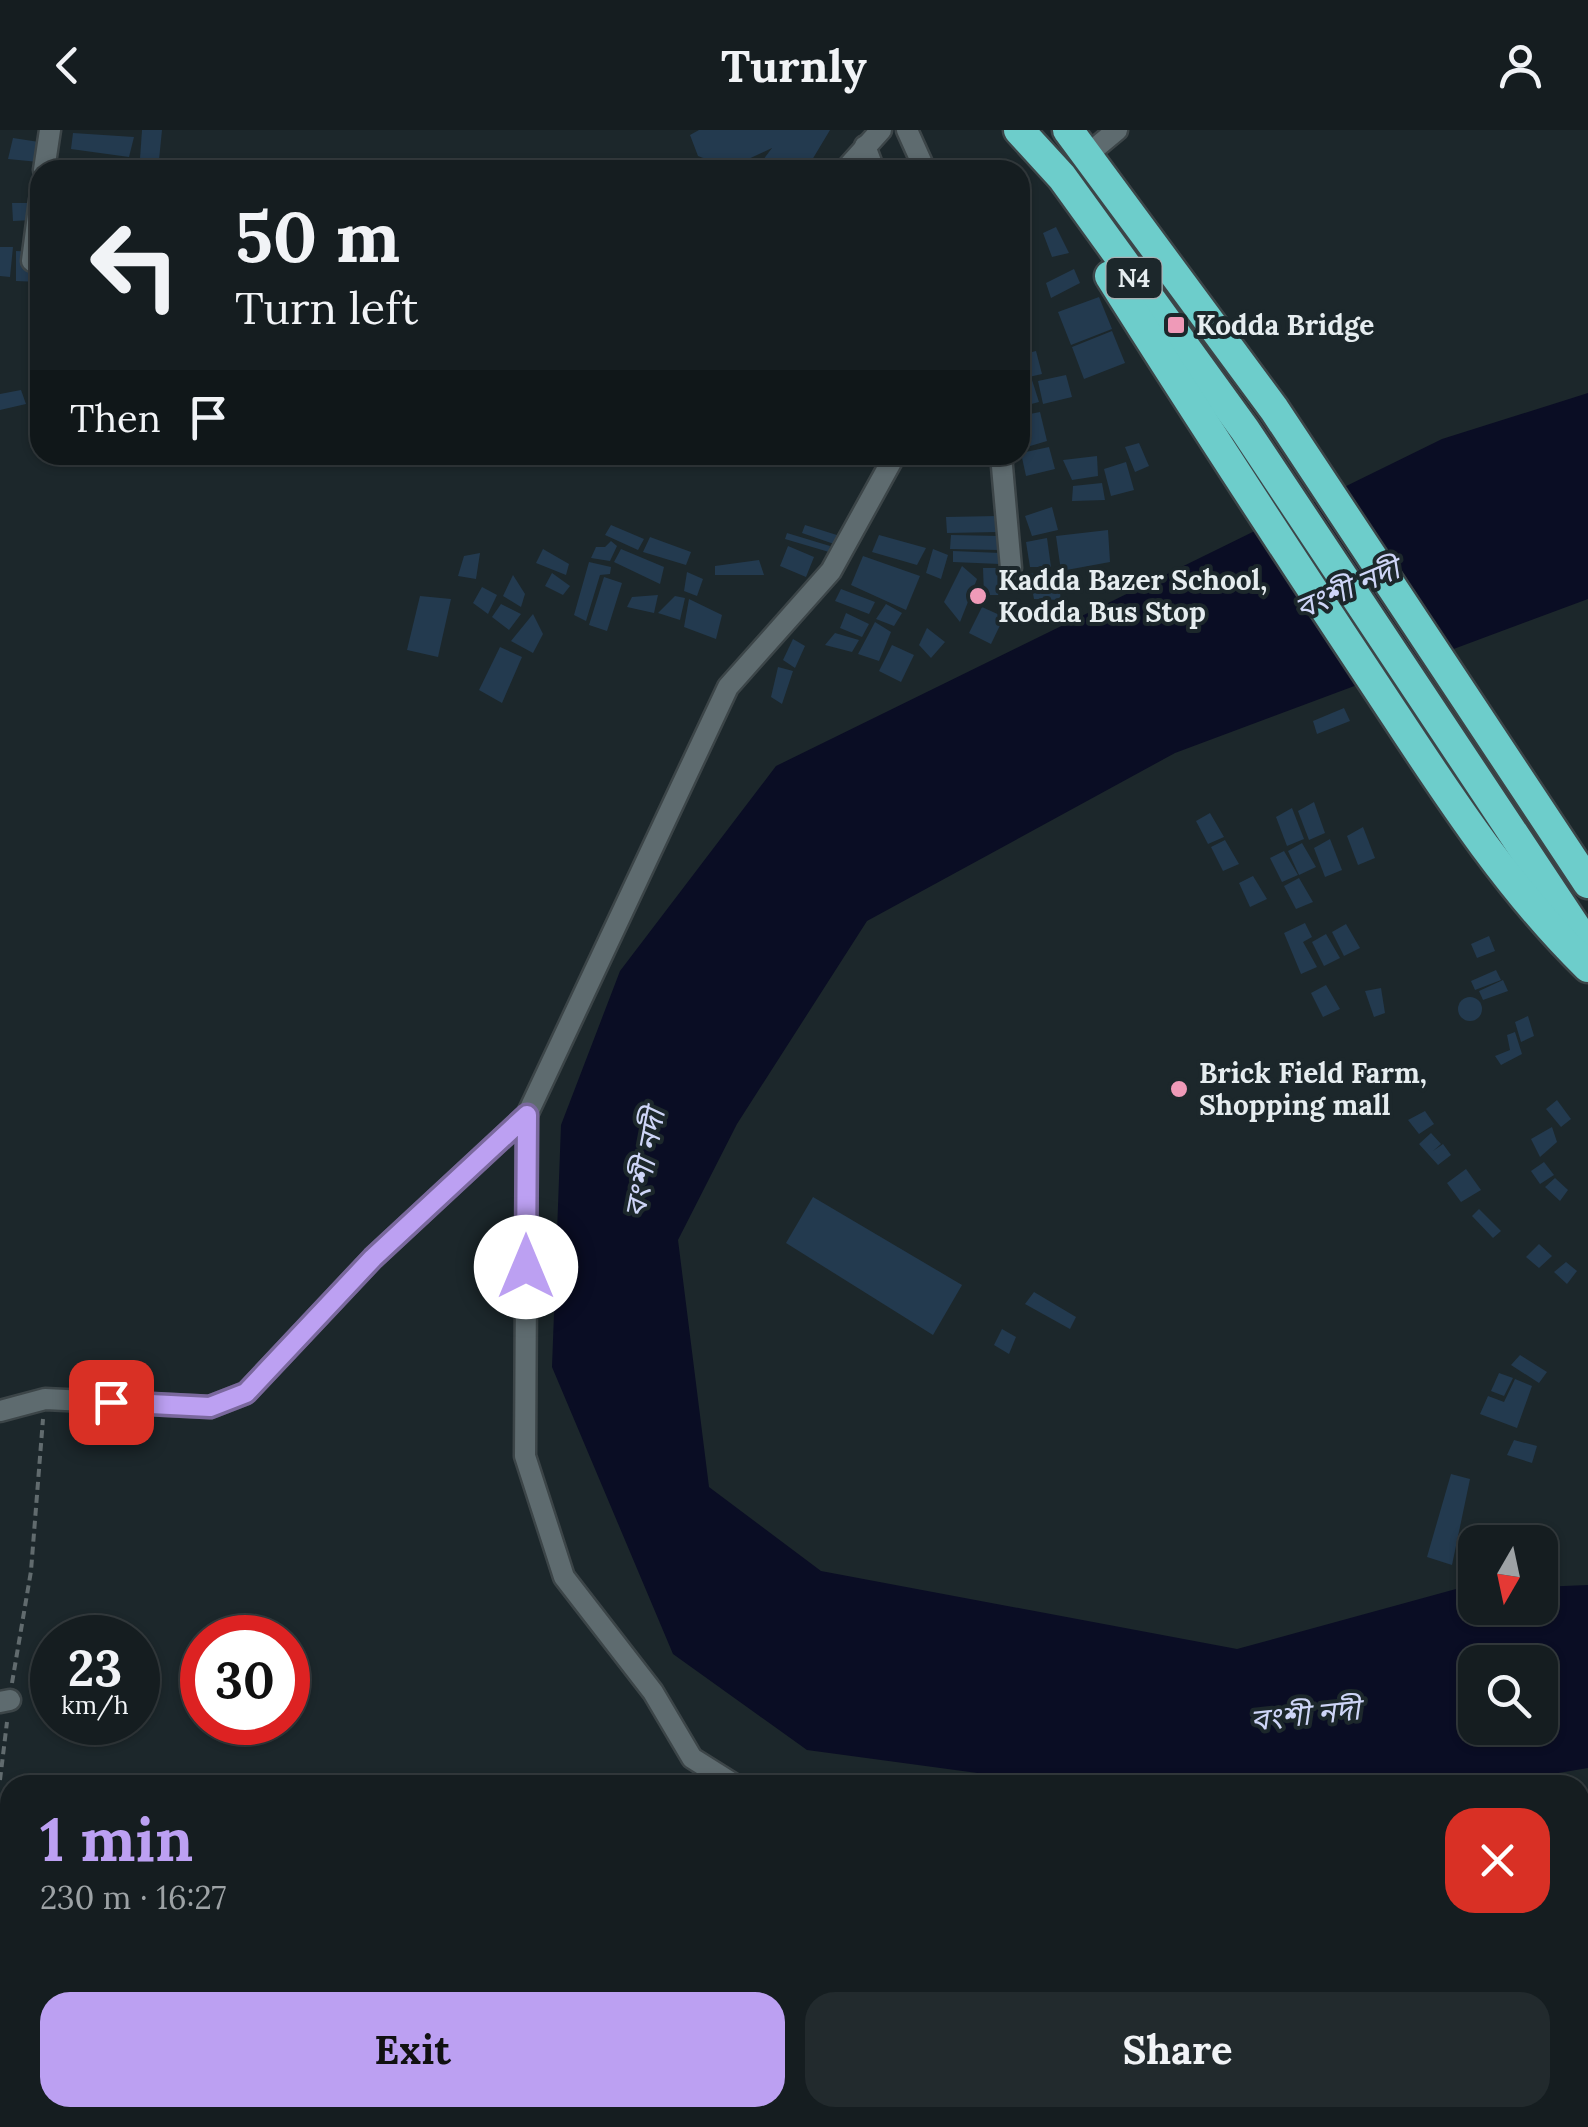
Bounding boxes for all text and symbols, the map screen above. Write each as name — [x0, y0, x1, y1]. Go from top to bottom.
text: Turnly — [721, 37, 867, 94]
icon: back — [40, 38, 95, 93]
icon: person — [1493, 38, 1548, 93]
text: 50 m — [235, 192, 400, 281]
icon: left — [70, 200, 200, 330]
road number: N4 — [1106, 258, 1162, 298]
text: Turn left — [235, 279, 418, 336]
place label: Kodda Bridge — [1196, 307, 1374, 343]
marker: Kodda Bridge — [1165, 314, 1187, 336]
icon: arrive — [181, 390, 236, 445]
text: Then — [70, 394, 161, 442]
water label: বংশী নদী — [1289, 547, 1410, 627]
place label: Kadda Bazer School, Kodda Bus Stop — [998, 562, 1267, 630]
marker: Kadda Bazer School, Kodda Bus Stop — [967, 585, 989, 607]
place label: Brick Field Farm, Shopping mall — [1199, 1055, 1427, 1123]
marker: Brick Field Farm, Shopping mall — [1168, 1078, 1190, 1100]
water label: বংশী নদী — [615, 1100, 674, 1221]
position arrow — [474, 1215, 578, 1319]
pin — [69, 1360, 154, 1445]
icon: arrive — [84, 1375, 139, 1430]
north arrow — [1458, 1525, 1558, 1625]
map controls — [1458, 1525, 1558, 1745]
speed limit sign: 30 — [180, 1615, 310, 1745]
text: 23 — [68, 1636, 122, 1700]
button: search — [1458, 1645, 1558, 1745]
text: km/h — [61, 1689, 129, 1721]
water label: বংশী নদী — [1248, 1689, 1367, 1739]
text: 1 min — [40, 1801, 193, 1877]
button: close — [1445, 1808, 1550, 1913]
text: 230 m · 16:27 — [40, 1877, 226, 1918]
button: Exit — [40, 1992, 785, 2107]
button: Share — [805, 1992, 1550, 2107]

